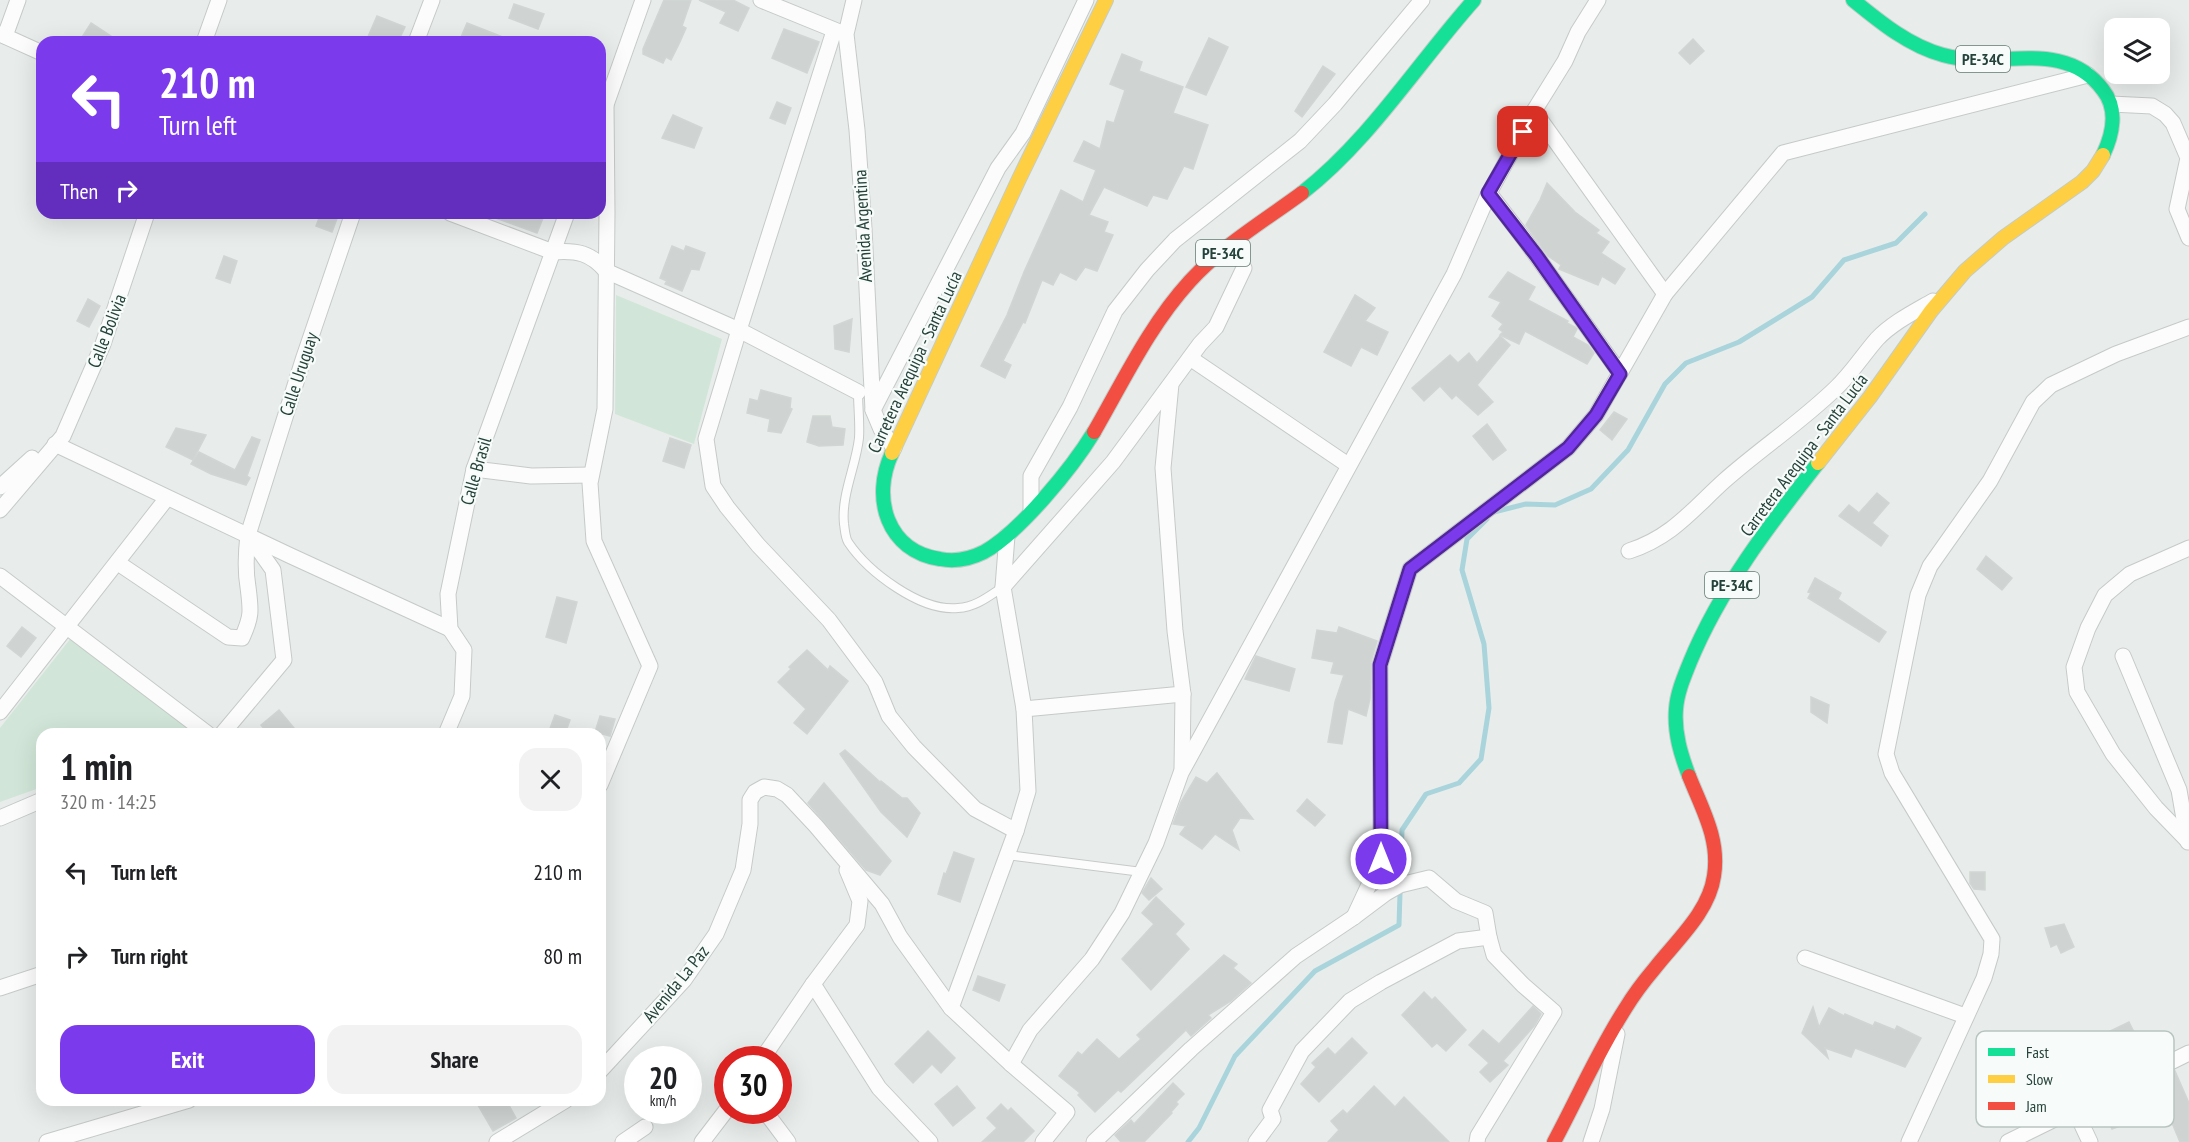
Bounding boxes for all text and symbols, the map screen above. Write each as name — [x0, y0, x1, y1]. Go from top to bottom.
map controls — [2104, 18, 2170, 84]
button: layers — [2104, 18, 2170, 84]
road number: PE-34C — [1956, 46, 2010, 72]
text: 210 m — [159, 55, 256, 110]
icon: left — [60, 60, 138, 138]
pin — [1497, 106, 1548, 157]
text: Turn left — [159, 108, 237, 142]
icon: arrive — [1506, 115, 1539, 148]
street label: Avenida Argentina — [848, 169, 877, 283]
icon: right — [110, 174, 143, 207]
text: Then — [60, 177, 98, 205]
road number: PE-34C — [1196, 240, 1250, 266]
street label: Carretera Arequipa - Santa Lucía — [862, 267, 967, 457]
street label: Calle Bolivia — [82, 291, 131, 371]
street label: Calle Uruguay — [274, 329, 323, 419]
street label: Carretera Arequipa - Santa Lucía — [1735, 369, 1872, 541]
street label: Calle Brasil — [455, 433, 496, 508]
road number: PE-34C — [1705, 572, 1759, 598]
text: 1 min — [60, 743, 133, 790]
button: close — [519, 748, 582, 811]
text: 320 m · 14:25 — [60, 789, 157, 815]
position arrow — [1349, 827, 1413, 891]
icon: left — [60, 856, 93, 889]
text: Turn left — [111, 858, 177, 886]
text: 210 m — [533, 858, 582, 886]
icon: right — [60, 940, 93, 973]
street label: Avenida La Paz — [638, 940, 714, 1027]
text: Turn right — [111, 942, 188, 970]
text: 80 m — [543, 942, 582, 970]
button: Exit — [60, 1025, 315, 1094]
button: Share — [327, 1025, 582, 1094]
legend — [1976, 1031, 2174, 1127]
text: Fast — [2026, 1042, 2049, 1062]
speed limit sign: 30 — [714, 1046, 792, 1124]
text: 20 — [649, 1058, 677, 1097]
text: Slow — [2026, 1069, 2053, 1089]
text: km/h — [650, 1091, 676, 1110]
text: Jam — [2025, 1096, 2047, 1116]

